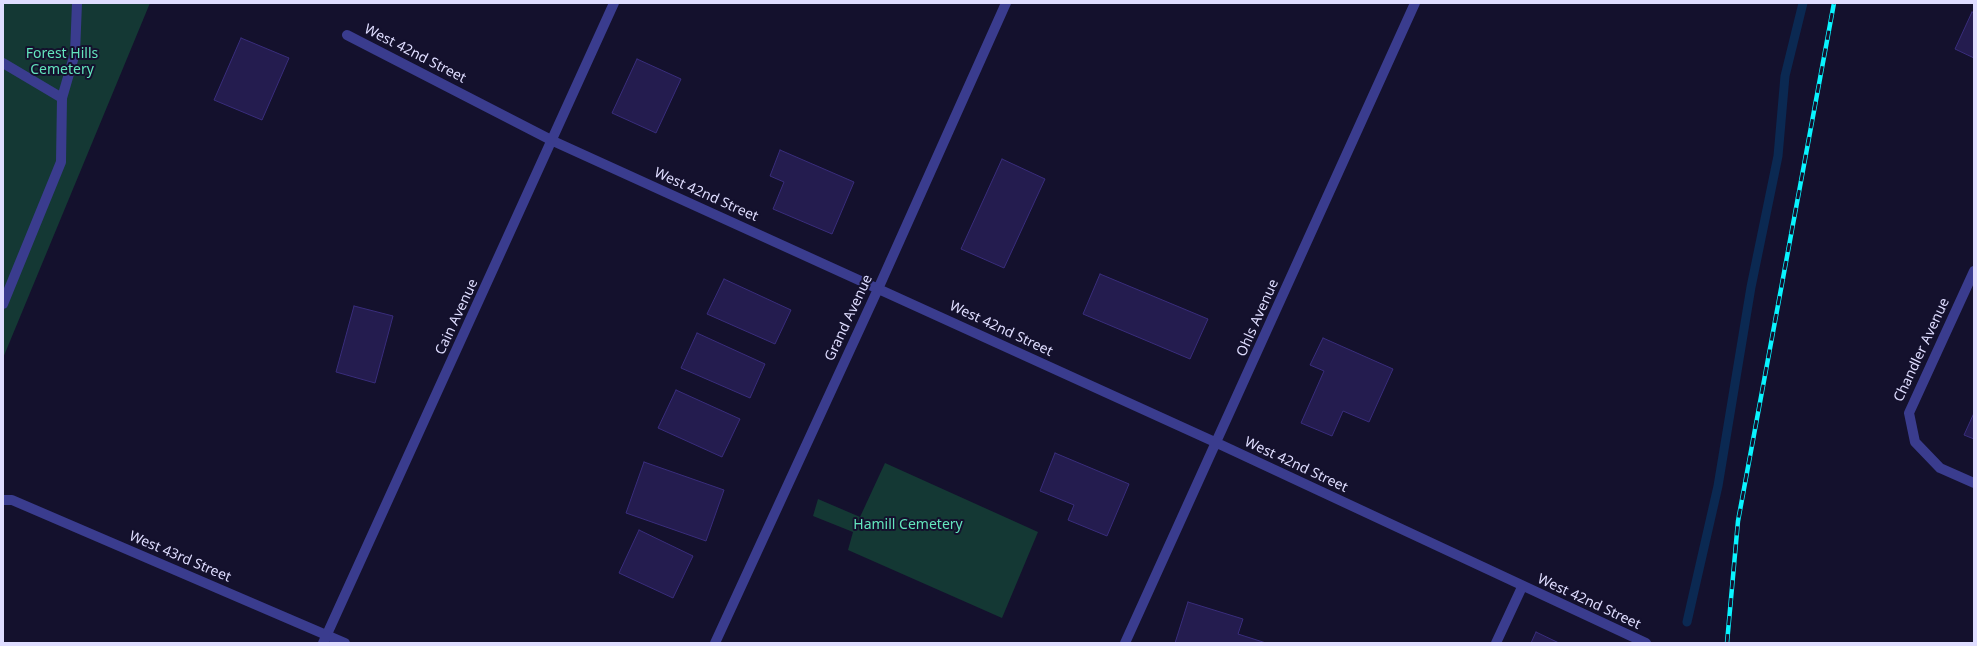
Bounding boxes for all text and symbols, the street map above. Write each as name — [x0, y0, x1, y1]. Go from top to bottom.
street label: West 42nd Street — [361, 21, 469, 87]
park label: Forest Hills Cemetery — [26, 46, 98, 78]
street label: West 42nd Street — [651, 165, 761, 225]
street label: Grand Avenue — [822, 272, 876, 364]
street label: Cain Avenue — [432, 276, 482, 358]
street label: Ohls Avenue — [1234, 277, 1282, 359]
street label: Chandler Avenue — [1891, 295, 1953, 405]
street label: West 42nd Street — [947, 298, 1055, 360]
street label: West 42nd Street — [1242, 434, 1350, 496]
park label: Hamill Cemetery — [853, 517, 963, 533]
street label: West 43rd Street — [127, 528, 233, 586]
street label: West 42nd Street — [1535, 571, 1643, 633]

